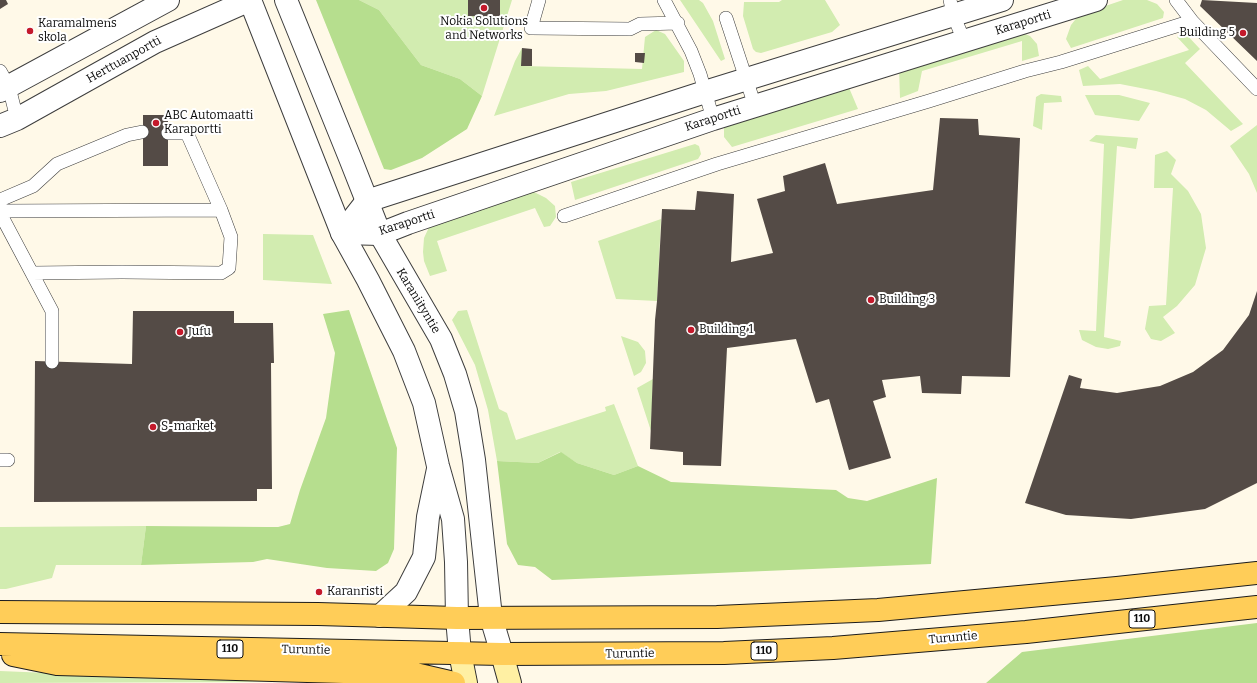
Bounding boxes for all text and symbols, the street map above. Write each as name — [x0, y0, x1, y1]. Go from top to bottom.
marker: Nokia Solutions and Networks — [479, 3, 489, 13]
street label: Karaportti — [993, 8, 1053, 38]
place label: Nokia Solutions and Networks — [440, 15, 528, 43]
place label: Karamalmens skola — [38, 17, 117, 45]
marker: Karamalmens skola — [25, 26, 35, 36]
place label: Building 5 — [1179, 26, 1235, 40]
marker: Building 5 — [1238, 28, 1248, 38]
street label: Herttuanportti — [84, 34, 164, 86]
street label: Karaportti — [683, 103, 743, 135]
place label: ABC Automaatti Karaportti — [164, 109, 253, 137]
marker: ABC Automaatti Karaportti — [151, 118, 161, 128]
street label: Karaportti — [377, 207, 437, 239]
street label: Karaniityntie — [393, 266, 443, 336]
place label: Building 3 — [879, 293, 935, 307]
marker: Building 3 — [866, 295, 876, 305]
place label: Building 1 — [699, 323, 753, 337]
place label: Jufu — [188, 325, 211, 339]
marker: Building 1 — [686, 325, 696, 335]
marker: Jufu — [175, 327, 185, 337]
place label: S-market — [161, 420, 214, 434]
marker: S-market — [148, 422, 158, 432]
place label: Karanristi — [327, 585, 383, 599]
marker: Karanristi — [314, 587, 324, 597]
road number: 110 — [1129, 610, 1155, 628]
street label: Turuntie — [928, 629, 978, 647]
road number: 110 — [217, 640, 243, 658]
street label: Turuntie — [281, 642, 331, 658]
road number: 110 — [751, 642, 777, 660]
street label: Turuntie — [605, 646, 655, 662]

